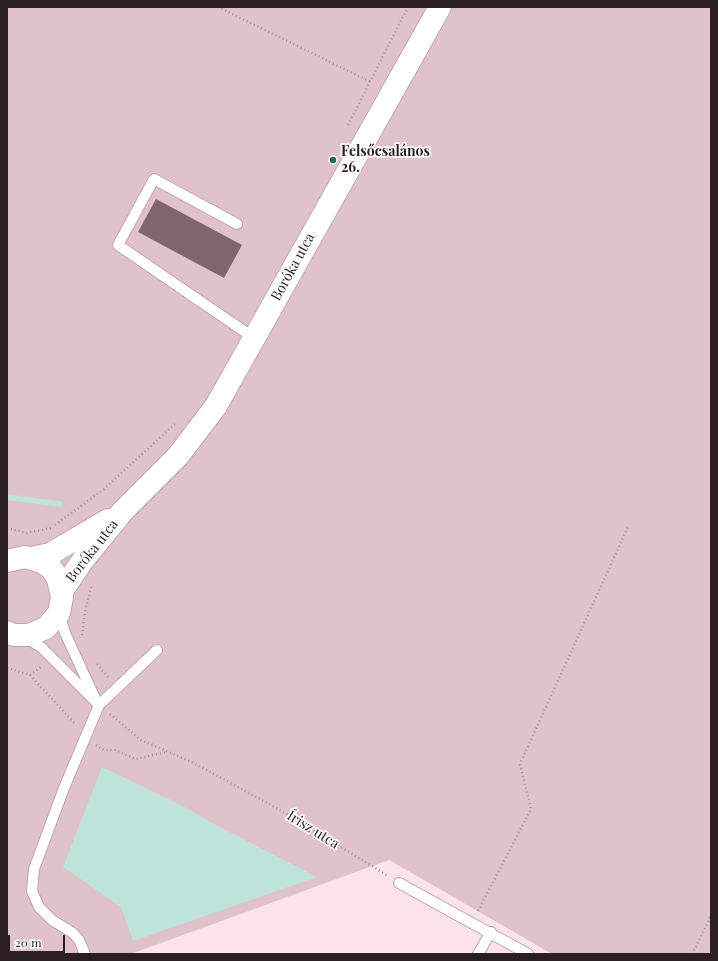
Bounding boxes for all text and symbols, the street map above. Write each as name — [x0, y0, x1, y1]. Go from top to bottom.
place label: Felsőcsalános 26. — [341, 144, 430, 176]
marker: Felsőcsalános 26. — [328, 155, 338, 165]
street label: Boróka utca — [268, 230, 318, 304]
street label: Boróka utca — [62, 516, 122, 586]
street label: Írisz utca — [284, 807, 342, 853]
scale bar — [10, 927, 67, 953]
text: 20 m — [15, 934, 42, 950]

